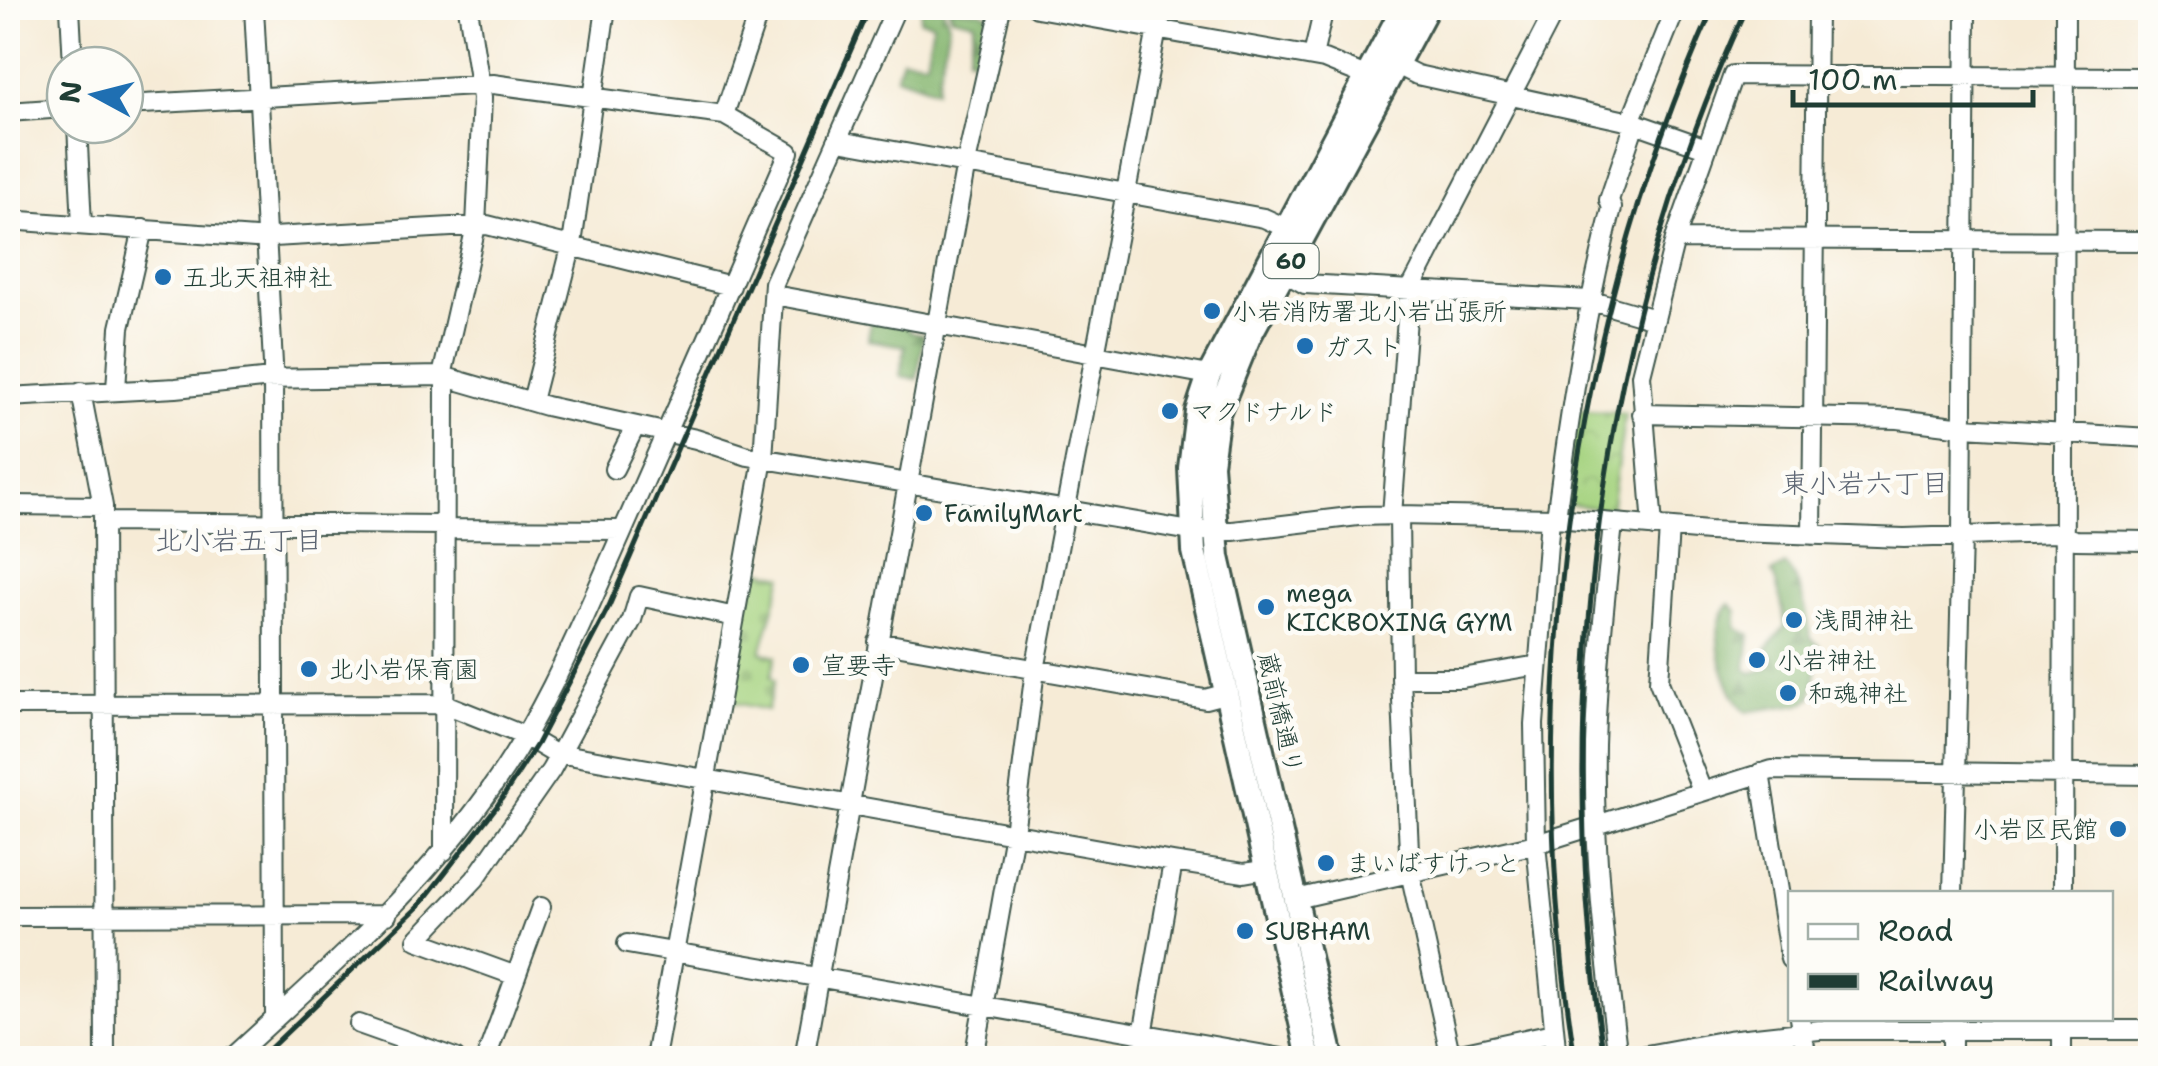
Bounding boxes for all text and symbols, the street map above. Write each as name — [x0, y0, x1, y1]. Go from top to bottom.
north arrow — [45, 45, 145, 145]
scale bar — [1793, 45, 2033, 107]
text: 100 m — [1808, 59, 1898, 100]
text: N — [50, 79, 90, 105]
road number: 60 — [1264, 244, 1318, 278]
place label: 五北天祖神社 — [183, 260, 333, 294]
marker: 五北天祖神社 — [152, 266, 174, 288]
place label: 小岩消防署北小岩出張所 — [1232, 294, 1507, 328]
marker: 小岩消防署北小岩出張所 — [1201, 300, 1223, 322]
place label: ガスト — [1325, 329, 1403, 363]
marker: ガスト — [1294, 335, 1316, 357]
place label: マクドナルド — [1190, 394, 1338, 428]
marker: マクドナルド — [1159, 400, 1181, 422]
district label: 東小岩六丁目 — [1781, 464, 1949, 502]
place label: FamilyMart — [944, 496, 1083, 530]
marker: FamilyMart — [913, 502, 935, 524]
district label: 北小岩五丁目 — [155, 521, 323, 559]
place label: mega KICKBOXING GYM — [1286, 576, 1513, 639]
marker: mega KICKBOXING GYM — [1255, 596, 1277, 618]
place label: 浅間神社 — [1814, 603, 1914, 637]
marker: 浅間神社 — [1783, 609, 1805, 631]
place label: 小岩神社 — [1777, 643, 1877, 677]
place label: 宣要寺 — [821, 648, 896, 682]
street label: 蔵前橋通り — [1250, 648, 1312, 778]
marker: 小岩神社 — [1746, 649, 1768, 671]
place label: 北小岩保育園 — [329, 652, 479, 686]
marker: 宣要寺 — [790, 654, 812, 676]
marker: 北小岩保育園 — [298, 658, 320, 680]
place label: 和魂神社 — [1808, 676, 1908, 710]
marker: 和魂神社 — [1777, 682, 1799, 704]
place label: 小岩区民館 — [1973, 812, 2098, 846]
marker: 小岩区民館 — [2107, 818, 2129, 840]
place label: まいばすけっと — [1346, 846, 1521, 880]
marker: まいばすけっと — [1315, 852, 1337, 874]
legend — [1788, 891, 2113, 1021]
text: Road — [1878, 910, 1953, 951]
place label: SUBHAM — [1265, 914, 1371, 948]
marker: SUBHAM — [1234, 920, 1256, 942]
text: Railway — [1878, 960, 1994, 1001]

